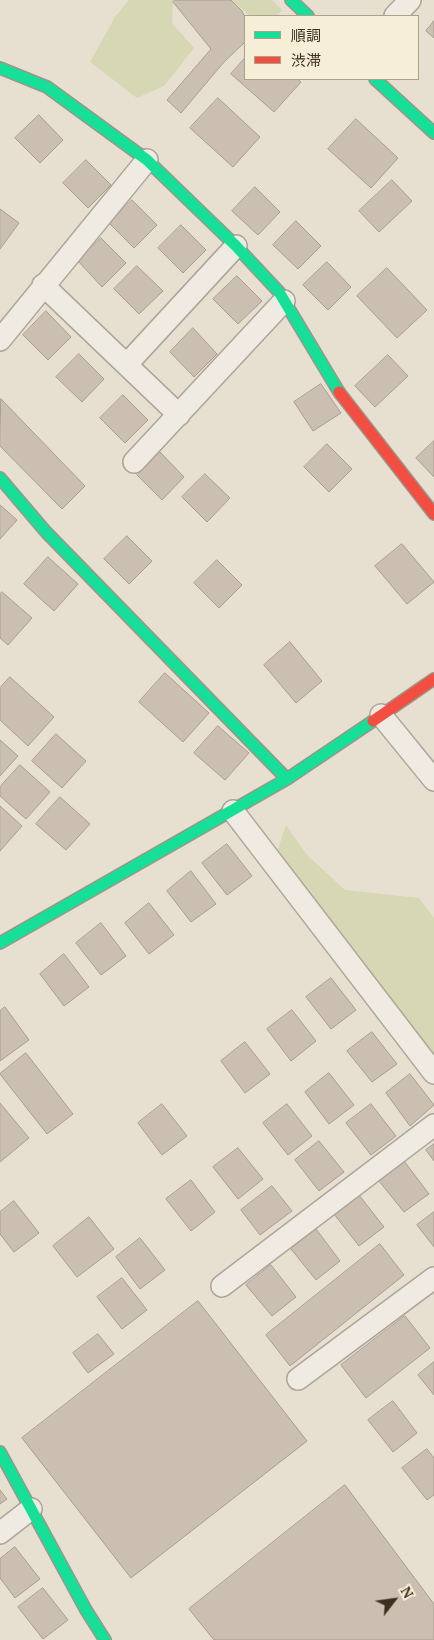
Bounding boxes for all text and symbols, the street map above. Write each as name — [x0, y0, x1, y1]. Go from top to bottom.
legend — [244, 15, 419, 80]
text: 順調 — [291, 25, 321, 45]
text: 渋滞 — [291, 50, 321, 70]
north arrow — [369, 1575, 419, 1625]
text: N — [397, 1583, 418, 1602]

